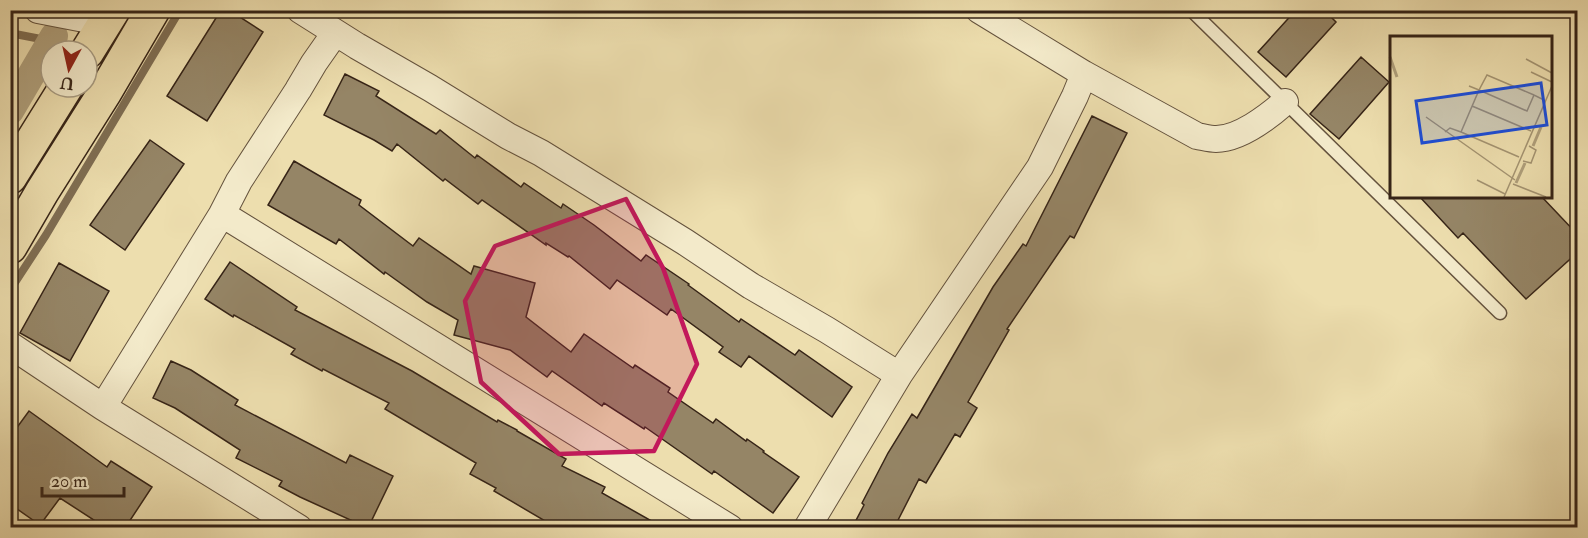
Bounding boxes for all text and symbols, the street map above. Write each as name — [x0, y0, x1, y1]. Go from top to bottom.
inset map — [1390, 36, 1552, 198]
north arrow — [39, 39, 99, 99]
text: U — [58, 72, 75, 94]
scale bar — [42, 460, 124, 498]
text: 20 m — [51, 470, 87, 493]

